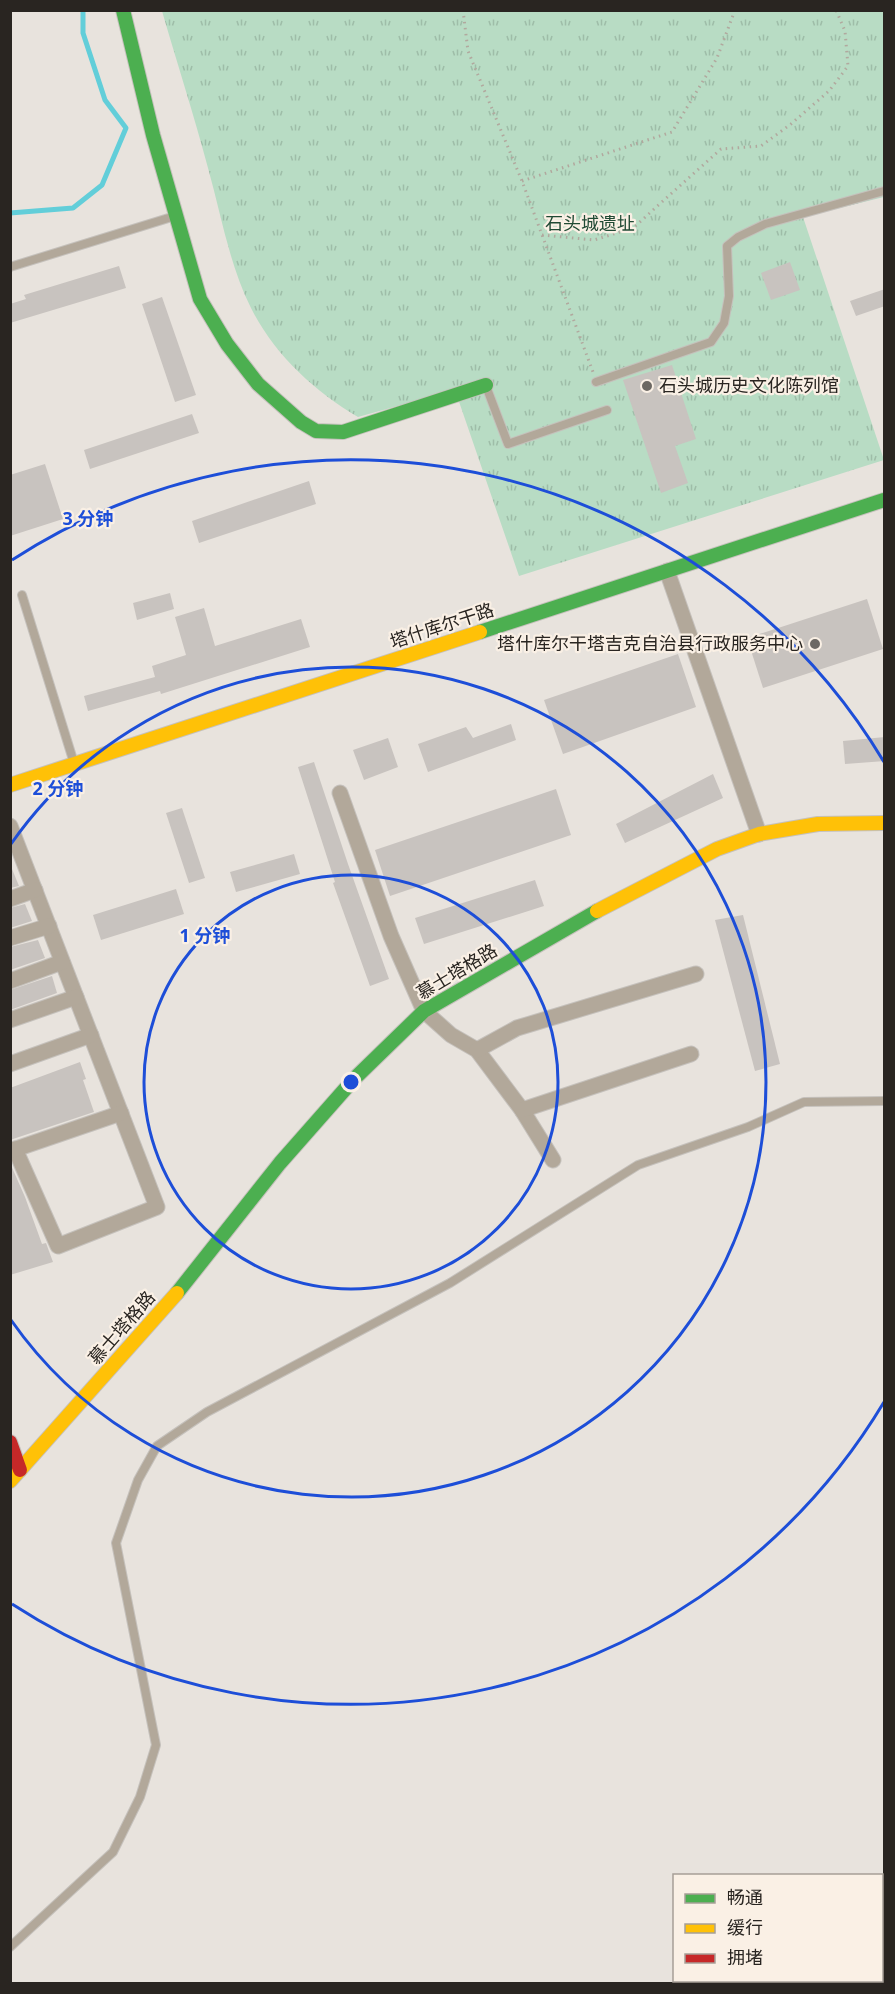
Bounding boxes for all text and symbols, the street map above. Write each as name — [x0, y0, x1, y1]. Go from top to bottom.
park label: 石头城遗址 — [545, 211, 635, 235]
place label: 石头城历史文化陈列馆 — [659, 373, 839, 397]
marker: 石头城历史文化陈列馆 — [640, 379, 654, 393]
text: 3 分钟 — [63, 506, 113, 530]
street label: 塔什库尔干路 — [387, 597, 497, 653]
place label: 塔什库尔干塔吉克自治县行政服务中心 — [497, 631, 803, 655]
marker: 塔什库尔干塔吉克自治县行政服务中心 — [808, 637, 822, 651]
text: 2 分钟 — [33, 776, 83, 800]
text: 1 分钟 — [180, 923, 230, 947]
street label: 慕士塔格路 — [412, 938, 501, 1005]
centre of rings — [341, 1072, 361, 1092]
street label: 慕士塔格路 — [83, 1286, 160, 1369]
legend — [673, 1874, 883, 1982]
text: 畅通 — [727, 1885, 763, 1909]
text: 缓行 — [727, 1915, 763, 1939]
text: 拥堵 — [727, 1945, 763, 1969]

